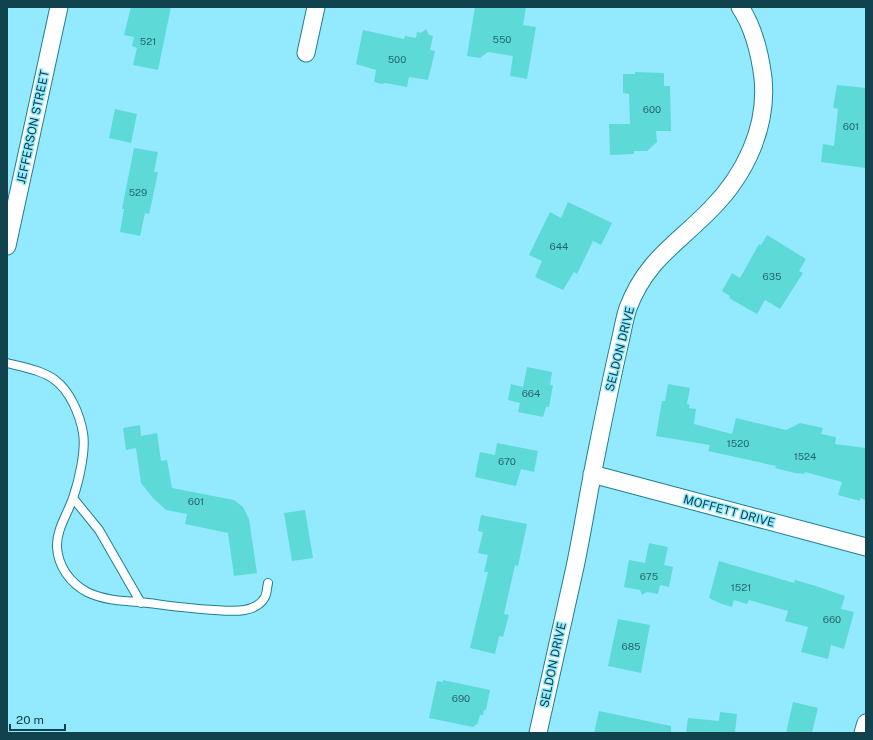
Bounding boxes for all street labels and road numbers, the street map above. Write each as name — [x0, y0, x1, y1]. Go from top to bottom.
street label: JEFFERSON STREET — [14, 69, 52, 185]
street label: SELDON DRIVE — [603, 305, 637, 393]
street label: MOFFETT DRIVE — [682, 492, 776, 530]
street label: SELDON DRIVE — [537, 621, 569, 709]

